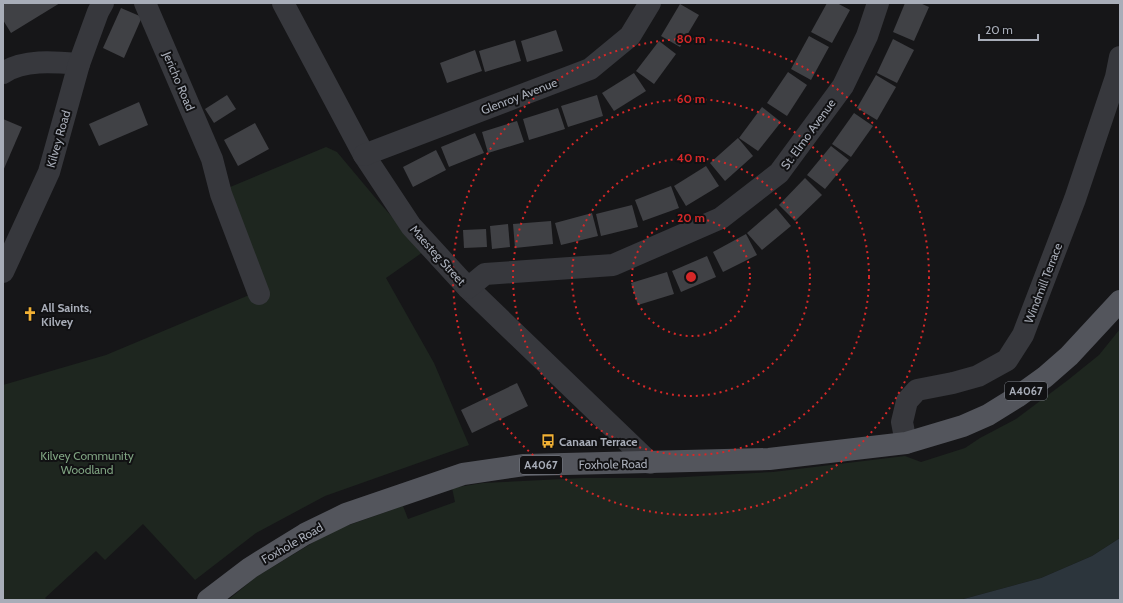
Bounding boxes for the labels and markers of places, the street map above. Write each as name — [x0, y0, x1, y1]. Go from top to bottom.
centre of rings — [684, 270, 698, 284]
place label: All Saints, Kilvey — [41, 300, 92, 329]
church icon: All Saints, Kilvey — [22, 306, 38, 322]
bus stop icon: Canaan Terrace — [540, 433, 556, 449]
place label: Canaan Terrace — [559, 434, 638, 449]

